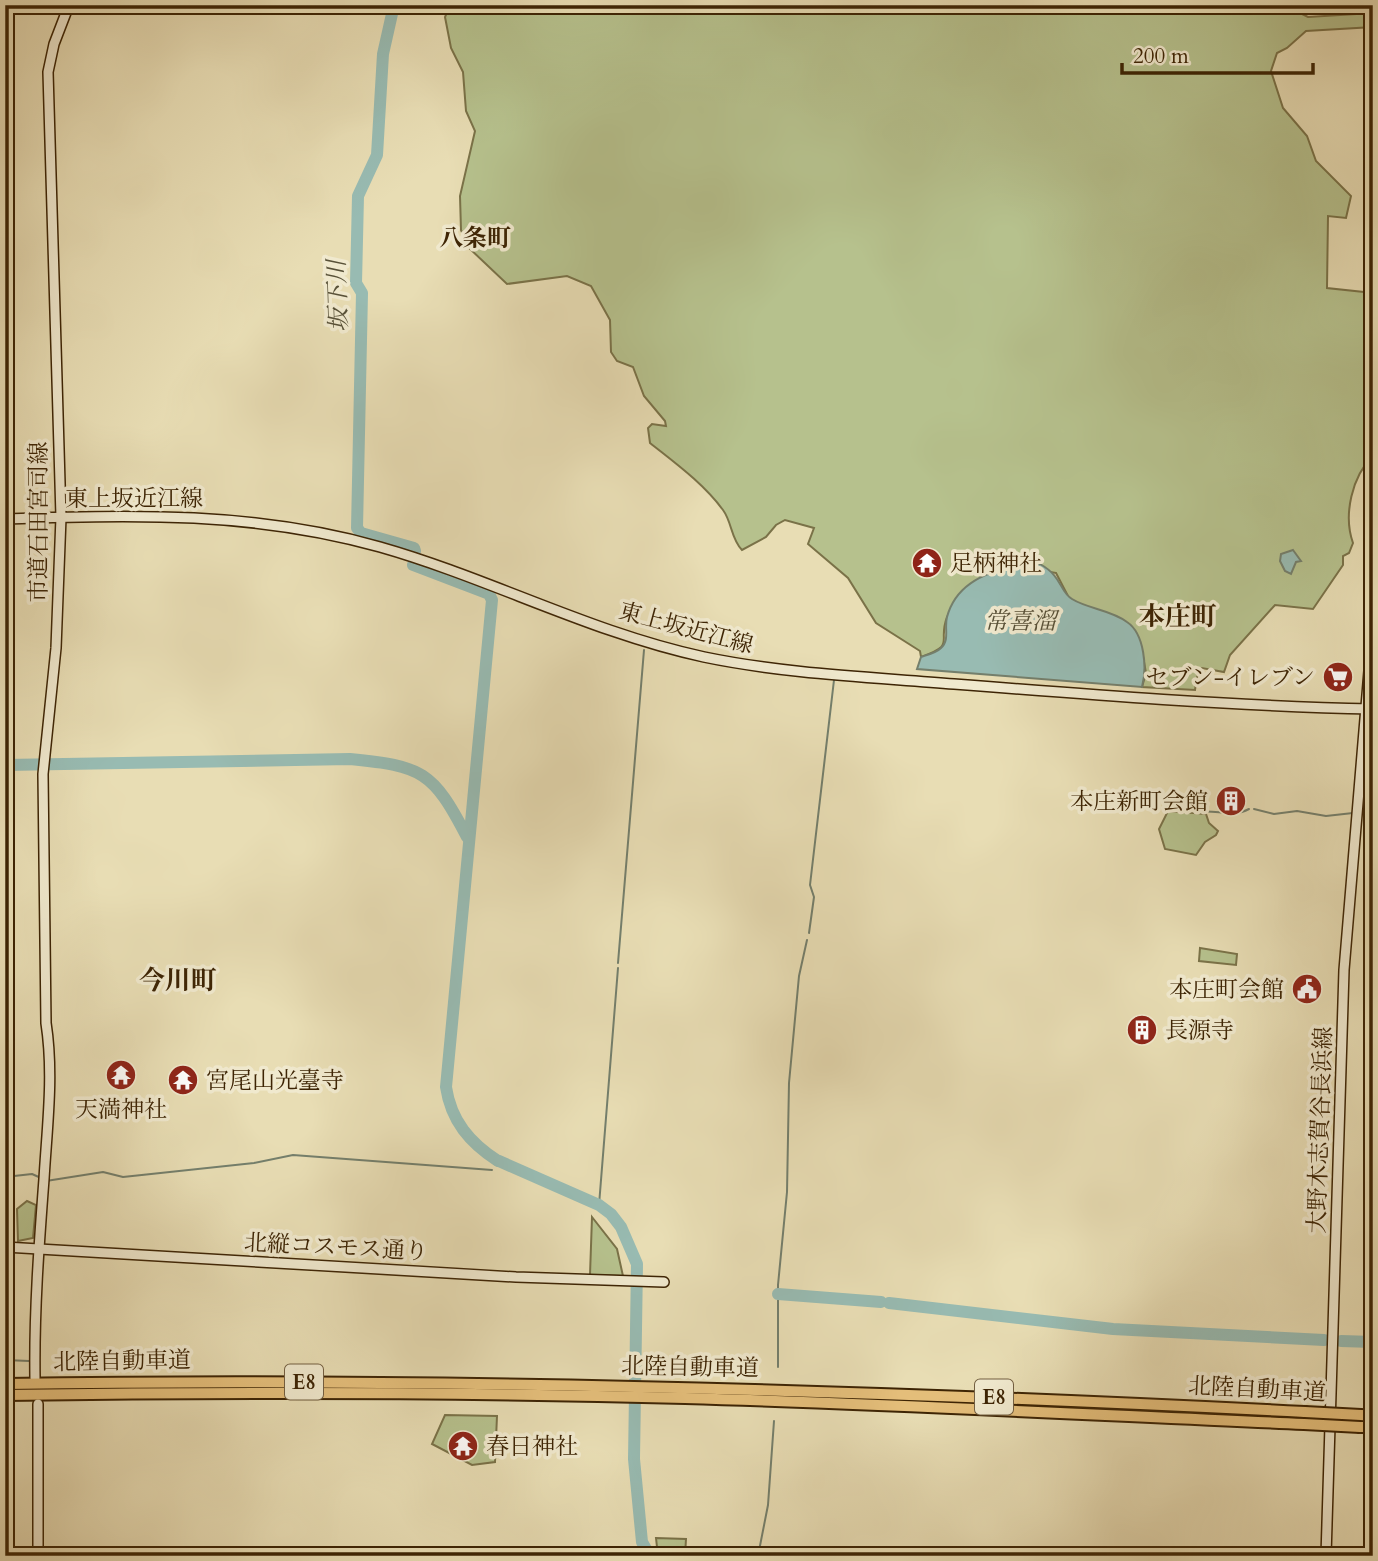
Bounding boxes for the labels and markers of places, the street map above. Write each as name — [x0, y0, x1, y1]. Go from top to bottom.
temple icon: 足柄神社 — [910, 546, 944, 580]
place label: 足柄神社 — [950, 548, 1042, 579]
supermarket icon: セブン-イレブン — [1321, 660, 1355, 694]
place label: セブン-イレブン — [1146, 662, 1315, 693]
building icon: 本庄新町会館 — [1214, 784, 1248, 818]
place label: 本庄新町会館 — [1070, 786, 1208, 817]
public building icon: 本庄町会館 — [1290, 972, 1324, 1006]
place label: 本庄町会館 — [1169, 974, 1284, 1005]
building icon: 長源寺 — [1125, 1013, 1159, 1047]
place label: 長源寺 — [1165, 1015, 1234, 1046]
temple icon: 天満神社 — [104, 1058, 138, 1092]
temple icon: 宮尾山光臺寺 — [166, 1063, 200, 1097]
place label: 宮尾山光臺寺 — [206, 1065, 344, 1096]
place label: 天満神社 — [75, 1094, 167, 1125]
temple icon: 春日神社 — [446, 1429, 480, 1463]
place label: 春日神社 — [486, 1431, 578, 1462]

